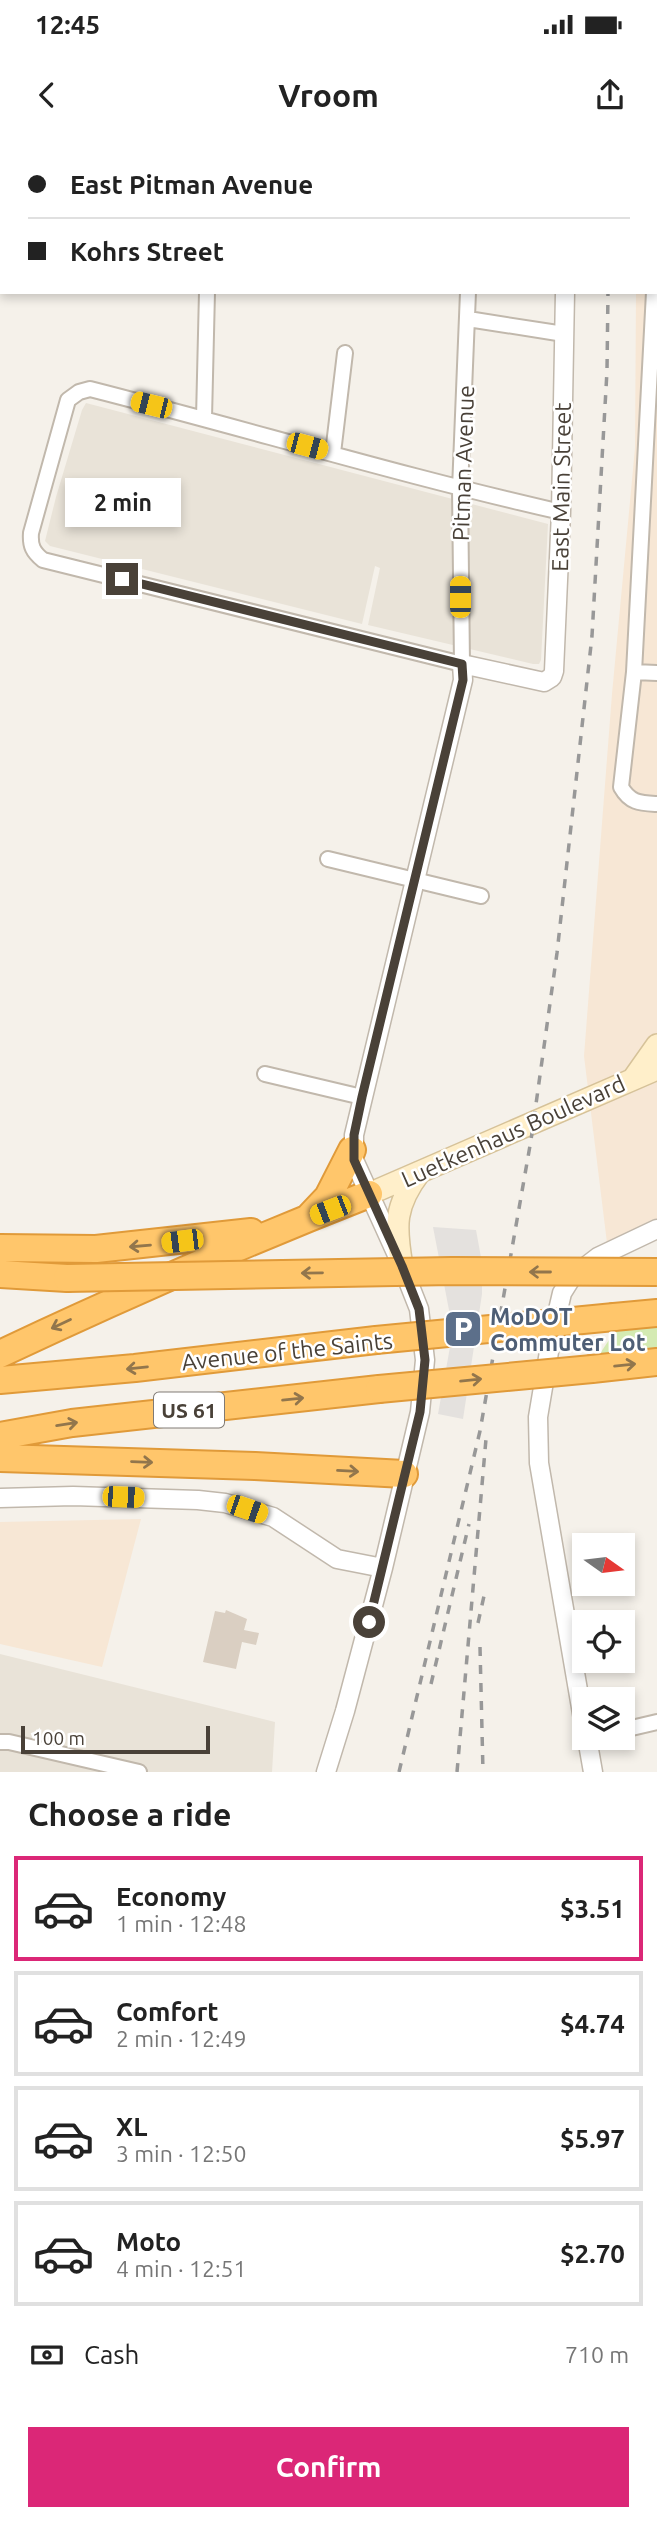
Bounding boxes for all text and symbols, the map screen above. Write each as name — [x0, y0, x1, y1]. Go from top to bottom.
text: 12:45 — [35, 10, 100, 39]
icon: back — [28, 76, 66, 114]
icon: share — [591, 76, 629, 114]
text: Vroom — [278, 77, 379, 113]
text: East Pitman Avenue — [70, 170, 313, 199]
text: Kohrs Street — [70, 237, 224, 266]
street label: Pitman Avenue — [448, 385, 478, 541]
car — [129, 390, 174, 420]
street label: East Main Street — [547, 402, 575, 572]
car — [284, 430, 331, 462]
callout: 2 min — [64, 478, 180, 526]
text: 2 min — [94, 490, 152, 515]
route end — [106, 563, 138, 595]
car — [450, 576, 471, 618]
street label: Luetkenhaus Boulevard — [397, 1070, 629, 1192]
car — [307, 1193, 354, 1227]
car — [160, 1228, 205, 1254]
one-way arrow — [129, 1240, 151, 1253]
one-way arrow — [529, 1265, 552, 1279]
one-way arrow — [301, 1266, 324, 1280]
place label: MoDOT Commuter Lot — [490, 1304, 646, 1355]
parking icon: MoDOT Commuter Lot — [442, 1308, 484, 1350]
one-way arrow — [50, 1319, 71, 1332]
street label: Avenue of the Saints — [180, 1327, 394, 1375]
one-way arrow — [613, 1359, 635, 1372]
one-way arrow — [127, 1362, 149, 1375]
one-way arrow — [459, 1374, 482, 1387]
road number: US 61 — [154, 1392, 224, 1428]
one-way arrow — [281, 1392, 304, 1405]
one-way arrow — [55, 1417, 78, 1430]
one-way arrow — [130, 1456, 153, 1469]
one-way arrow — [336, 1465, 359, 1478]
car — [102, 1486, 145, 1508]
car — [224, 1492, 271, 1526]
north arrow — [572, 1533, 635, 1596]
map controls — [572, 1533, 635, 1750]
route start — [353, 1606, 385, 1638]
button: locate — [572, 1610, 635, 1673]
button: layers — [572, 1687, 635, 1750]
scale bar — [21, 1723, 210, 1755]
text: 100 m — [32, 1727, 85, 1749]
text: Choose a ride — [28, 1796, 231, 1832]
icon: car — [32, 1877, 95, 1940]
text: Economy — [116, 1882, 226, 1911]
text: $3.51 — [560, 1894, 625, 1923]
text: 1 min · 12:48 — [116, 1911, 247, 1936]
icon: car — [32, 1992, 95, 2055]
text: Comfort — [116, 1997, 219, 2026]
text: $4.74 — [560, 2009, 625, 2038]
text: 2 min · 12:49 — [116, 2026, 247, 2051]
icon: car — [32, 2107, 95, 2170]
text: XL — [116, 2112, 147, 2141]
text: $5.97 — [560, 2124, 625, 2153]
text: 3 min · 12:50 — [116, 2141, 247, 2166]
icon: car — [32, 2222, 95, 2285]
text: Moto — [116, 2227, 181, 2256]
text: $2.70 — [560, 2239, 625, 2268]
text: 4 min · 12:51 — [116, 2256, 247, 2281]
icon: cash — [28, 2336, 66, 2374]
text: Cash — [84, 2340, 139, 2369]
text: 710 m — [565, 2342, 629, 2367]
button: Confirm — [28, 2427, 629, 2507]

